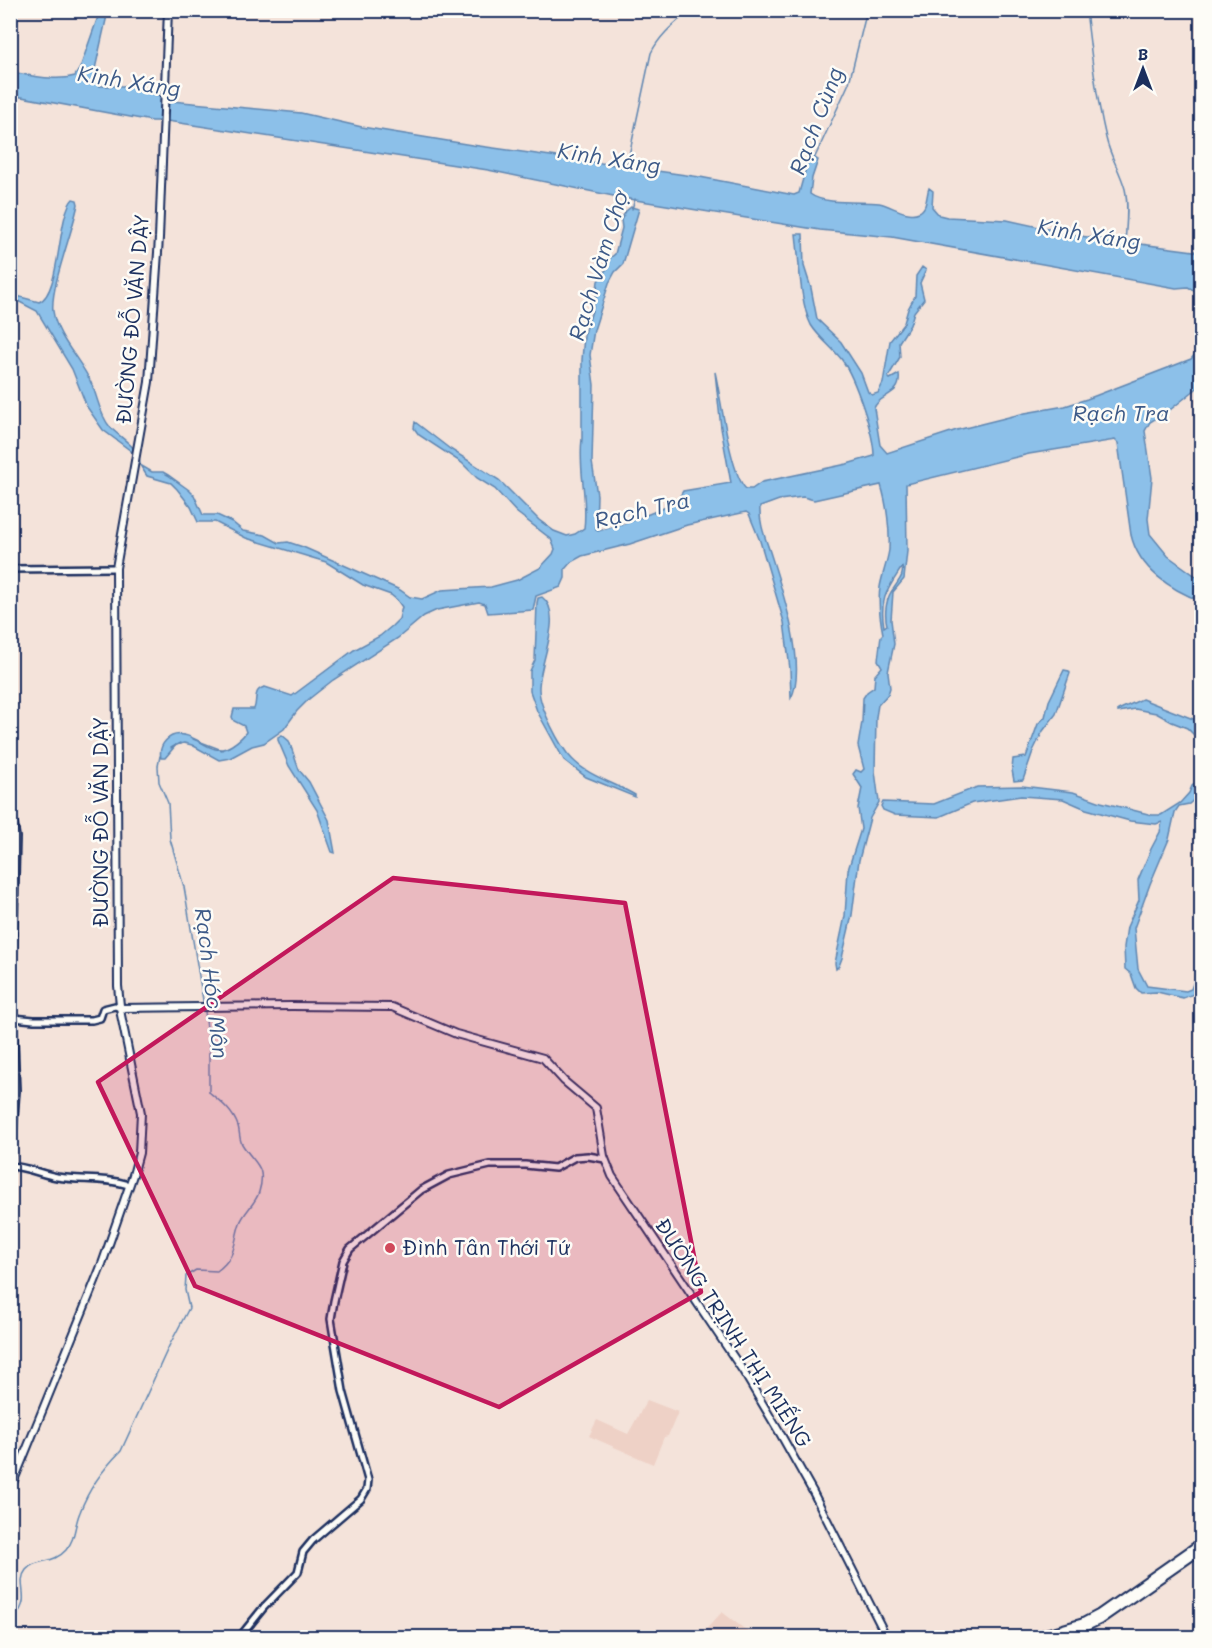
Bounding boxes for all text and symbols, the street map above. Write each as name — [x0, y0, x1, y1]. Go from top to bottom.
north arrow — [1113, 39, 1173, 99]
text: B — [1138, 43, 1148, 64]
water label: Kinh Xáng — [76, 58, 183, 103]
water label: Rạch Cùng — [782, 63, 849, 179]
water label: Kinh Xáng — [556, 135, 663, 180]
water label: Rạch Vàm Chợ — [561, 186, 635, 344]
water label: Kinh Xáng — [1036, 211, 1143, 256]
street label: ĐƯỜNG ĐỖ VĂN DẬY — [108, 212, 154, 425]
water label: Rạch Tra — [1072, 398, 1170, 427]
water label: Rạch Tra — [591, 484, 693, 535]
street label: ĐƯỜNG ĐỖ VĂN DẬY — [85, 716, 113, 928]
water label: Rạch Hóc Môn — [189, 906, 236, 1060]
street label: ĐƯỜNG TRỊNH THỊ MIẾNG — [650, 1212, 819, 1452]
place label: Đình Tân Thới Tứ — [402, 1233, 571, 1260]
marker: Đình Tân Thới Tứ — [383, 1241, 397, 1255]

